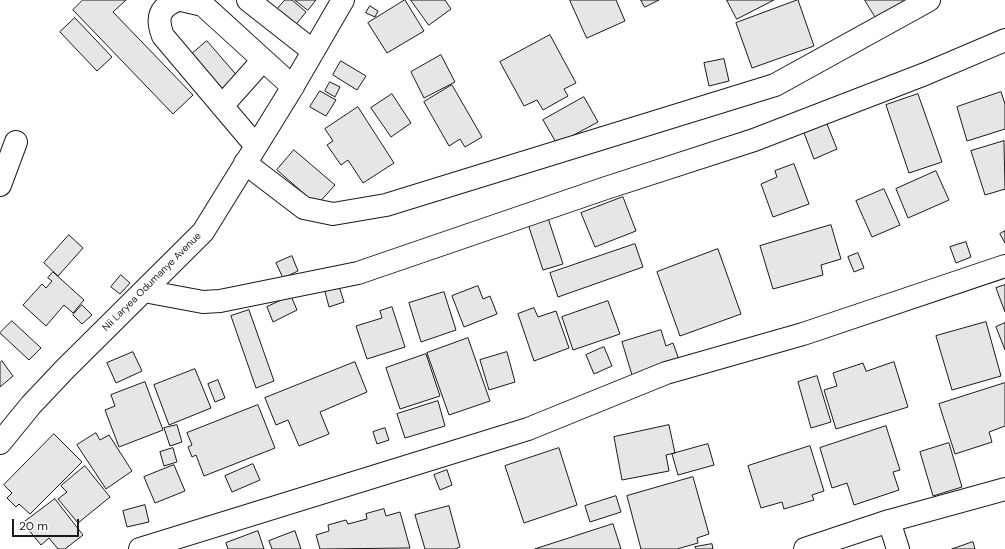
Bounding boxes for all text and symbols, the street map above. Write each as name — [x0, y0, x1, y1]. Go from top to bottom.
street label: Nii Laryea Odumanye Avenue — [100, 230, 204, 334]
scale bar — [14, 511, 81, 537]
text: 20 m — [19, 518, 48, 534]

